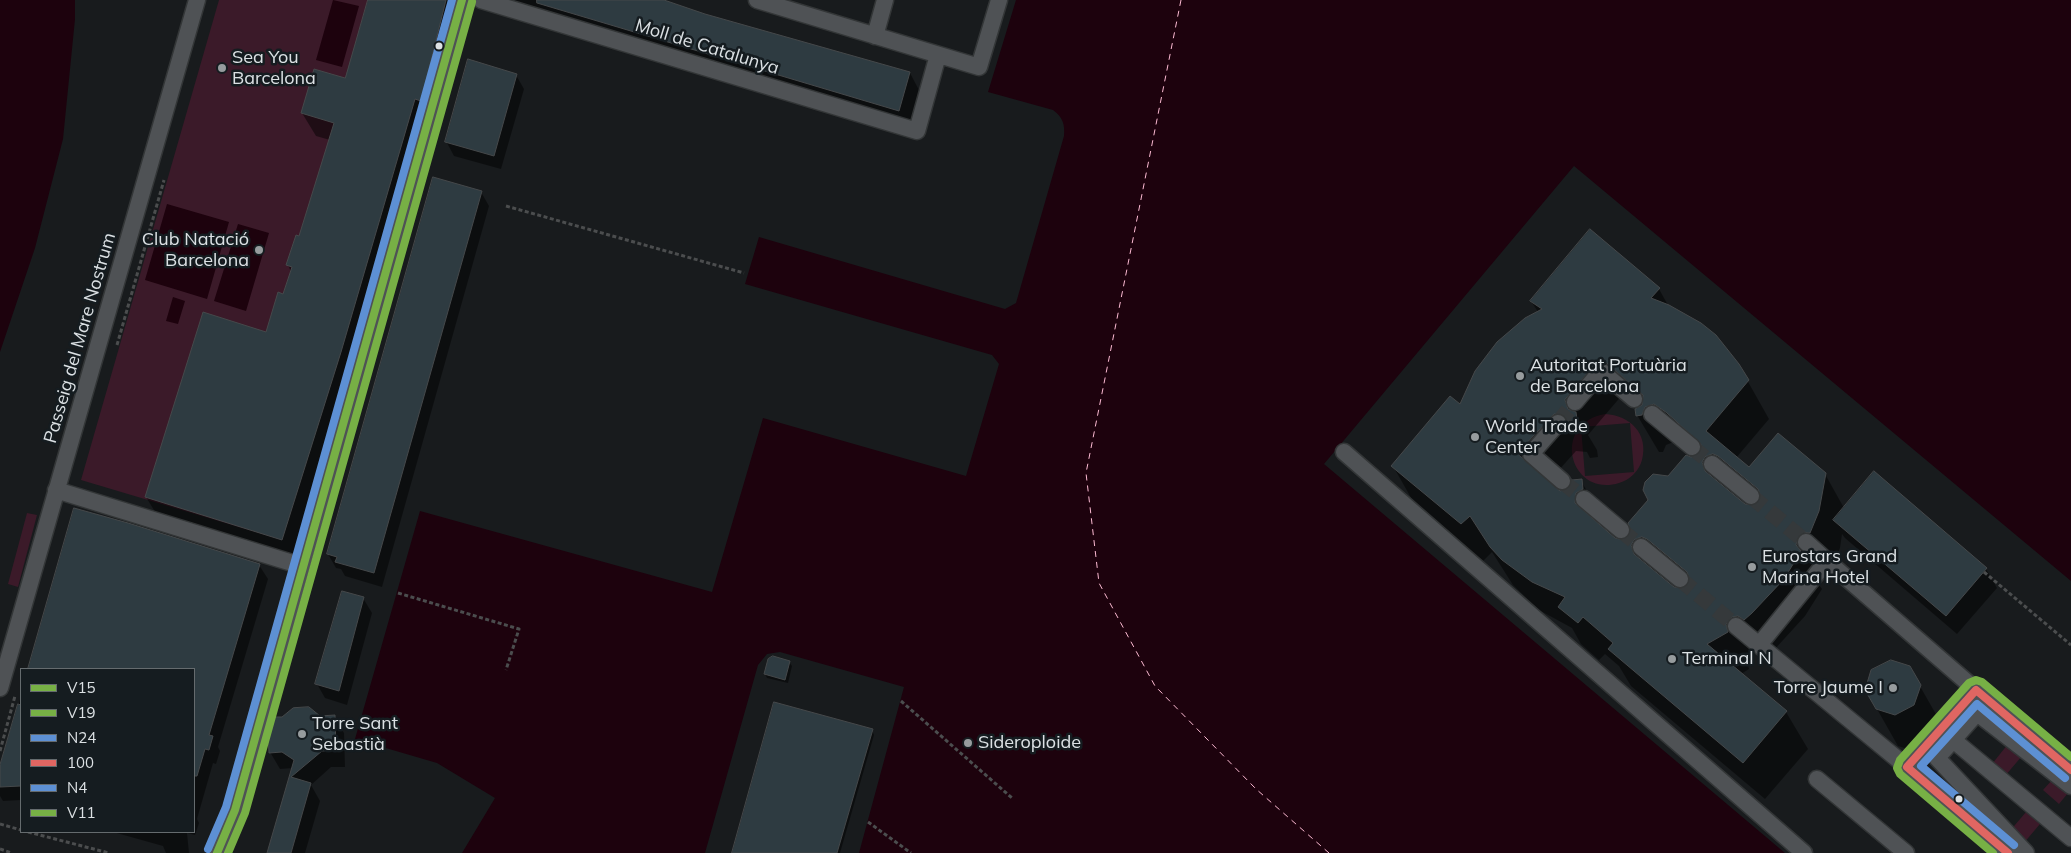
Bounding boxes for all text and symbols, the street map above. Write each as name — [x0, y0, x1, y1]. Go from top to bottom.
street label: Moll de Catalunya — [632, 15, 782, 79]
unlabelled marker — [434, 41, 444, 51]
place label: Sea You Barcelona — [232, 47, 316, 90]
marker: Sea You Barcelona — [216, 62, 228, 74]
place label: Club Natació Barcelona — [142, 229, 249, 272]
street label: Passeig del Mare Nostrum — [40, 230, 120, 446]
marker: Club Natació Barcelona — [253, 244, 265, 256]
place label: Autoritat Portuària de Barcelona — [1530, 355, 1687, 398]
marker: Autoritat Portuària de Barcelona — [1514, 370, 1526, 382]
place label: World Trade Center — [1485, 416, 1588, 458]
marker: World Trade Center — [1469, 431, 1481, 443]
place label: Eurostars Grand Marina Hotel — [1762, 546, 1897, 588]
marker: Eurostars Grand Marina Hotel — [1746, 561, 1758, 573]
place label: Terminal N — [1682, 648, 1772, 670]
marker: Terminal N — [1666, 653, 1678, 665]
legend — [20, 668, 195, 833]
place label: Torre Jaume I — [1774, 677, 1883, 699]
text: V15 — [67, 678, 95, 697]
marker: Torre Jaume I — [1887, 682, 1899, 694]
text: V19 — [67, 703, 95, 722]
place label: Torre Sant Sebastià — [312, 713, 398, 756]
text: N24 — [67, 728, 96, 747]
marker: Torre Sant Sebastià — [296, 728, 308, 740]
place label: Sideroploide — [978, 732, 1081, 754]
marker: Sideroploide — [962, 737, 974, 749]
text: 100 — [67, 753, 94, 772]
text: N4 — [67, 778, 87, 797]
unlabelled marker — [1954, 794, 1964, 804]
text: V11 — [67, 803, 95, 822]

